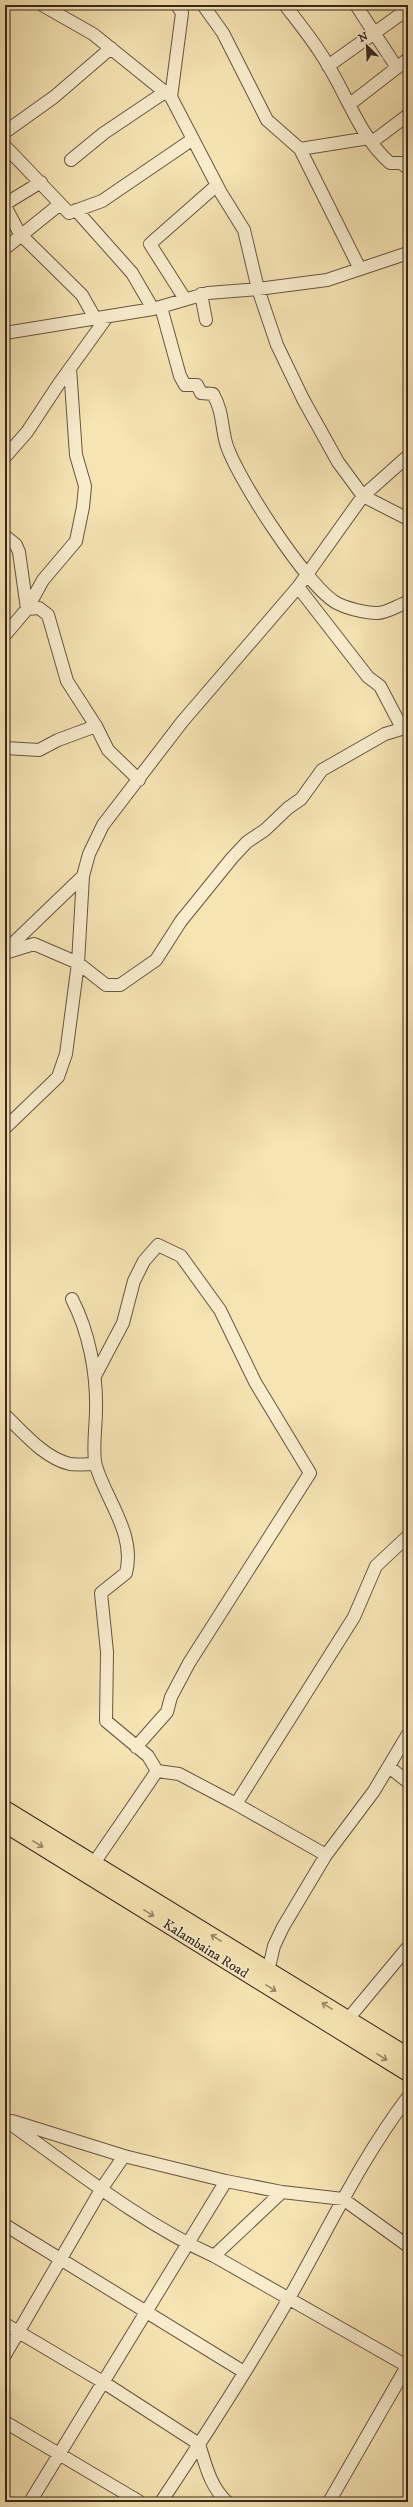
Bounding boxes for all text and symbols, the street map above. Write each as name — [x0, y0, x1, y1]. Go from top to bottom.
north arrow — [347, 26, 387, 66]
text: N — [356, 30, 370, 46]
one-way arrow — [32, 1841, 44, 1849]
one-way arrow — [143, 1909, 155, 1917]
street label: Kalambaina Road — [159, 1915, 252, 1982]
one-way arrow — [210, 1934, 222, 1942]
one-way arrow — [265, 1985, 277, 1993]
one-way arrow — [321, 2002, 333, 2010]
one-way arrow — [376, 2053, 388, 2061]

